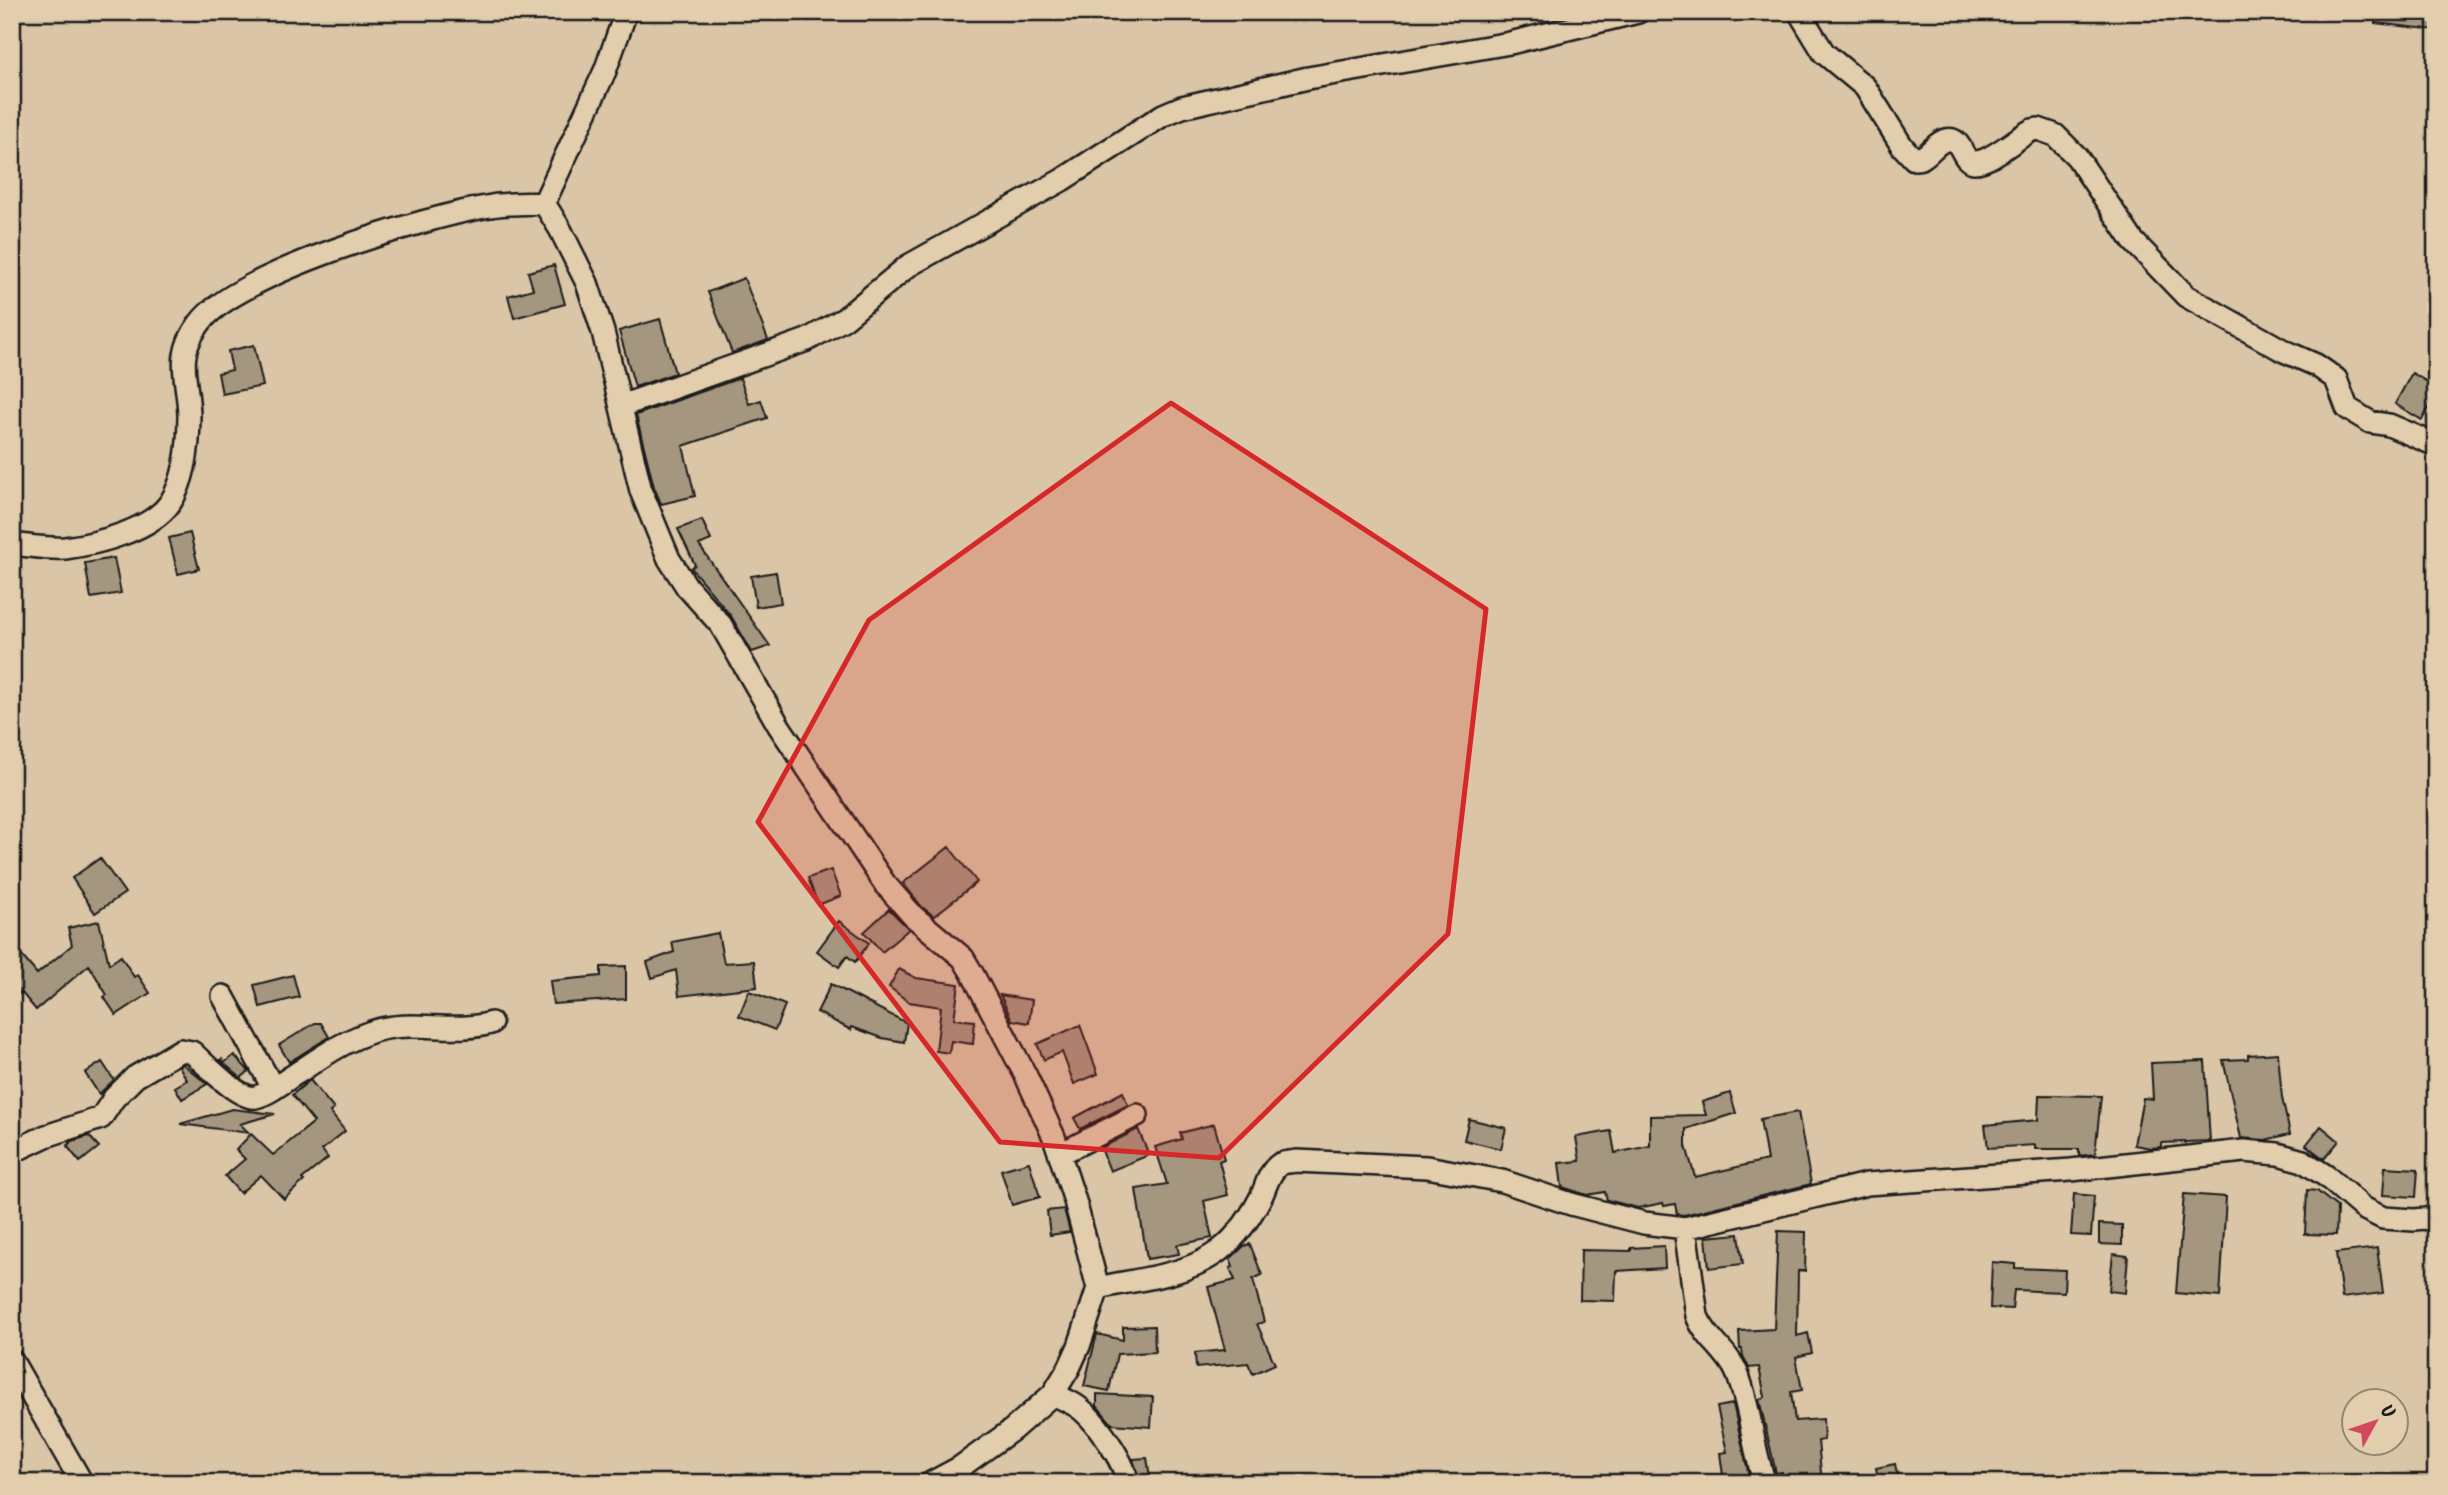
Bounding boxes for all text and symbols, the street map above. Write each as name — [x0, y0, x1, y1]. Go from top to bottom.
north arrow — [2340, 1386, 2410, 1456]
text: U — [2371, 1398, 2402, 1427]

